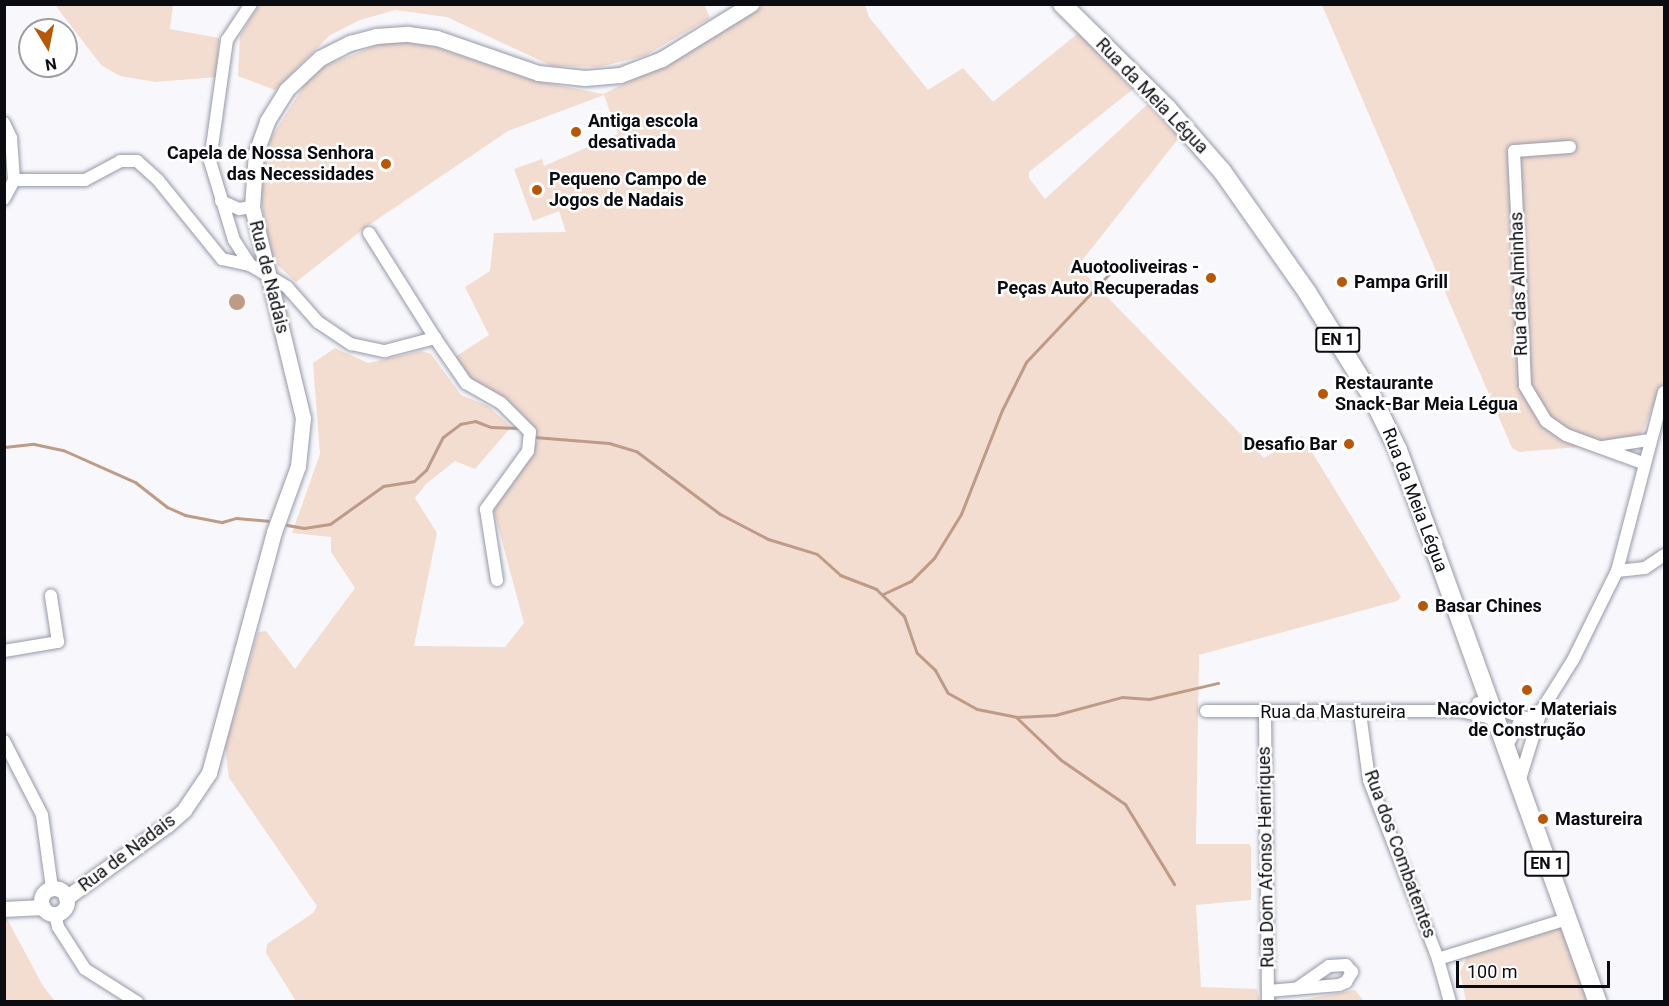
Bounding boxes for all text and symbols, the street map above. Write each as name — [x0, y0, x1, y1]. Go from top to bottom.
north arrow — [18, 18, 78, 78]
street label: Rua da Meia Légua — [1091, 34, 1213, 158]
text: N — [44, 54, 58, 75]
place label: Antiga escola desativada — [588, 111, 698, 154]
marker: Antiga escola desativada — [569, 125, 583, 139]
place label: Capela de Nossa Senhora das Necessidades — [167, 143, 374, 186]
marker: Capela de Nossa Senhora das Necessidades — [379, 157, 393, 171]
place label: Pequeno Campo de Jogos de Nadais — [549, 169, 706, 212]
marker: Pequeno Campo de Jogos de Nadais — [530, 183, 544, 197]
street label: Rua das Alminhas — [1506, 212, 1532, 356]
street label: Rua de Nadais — [245, 218, 293, 336]
place label: Auotooliveiras - Peças Auto Recuperadas — [997, 257, 1199, 300]
marker: Auotooliveiras - Peças Auto Recuperadas — [1204, 271, 1218, 285]
place label: Pampa Grill — [1354, 271, 1448, 293]
marker: Pampa Grill — [1335, 275, 1349, 289]
road number: EN 1 — [1314, 327, 1362, 353]
place label: Restaurante Snack-Bar Meia Légua — [1335, 373, 1518, 416]
marker: Restaurante Snack-Bar Meia Légua — [1316, 387, 1330, 401]
street label: Rua da Meia Légua — [1378, 425, 1452, 575]
place label: Desafio Bar — [1243, 433, 1337, 455]
marker: Desafio Bar — [1342, 437, 1356, 451]
place label: Basar Chines — [1435, 595, 1542, 617]
marker: Basar Chines — [1416, 599, 1430, 613]
marker: Nacovictor - Materiais de Construção — [1520, 683, 1534, 697]
place label: Nacovictor - Materiais de Construção — [1437, 699, 1617, 742]
street label: Rua da Mastureira — [1260, 701, 1406, 723]
street label: Rua Dom Afonso Henriques — [1253, 746, 1279, 968]
street label: Rua dos Combatentes — [1360, 767, 1440, 941]
place label: Mastureira — [1555, 808, 1643, 830]
street label: Rua de Nadais — [74, 810, 180, 896]
marker: Mastureira — [1536, 812, 1550, 826]
road number: EN 1 — [1523, 851, 1571, 877]
scale bar — [1459, 949, 1614, 987]
text: 100 m — [1467, 961, 1518, 982]

